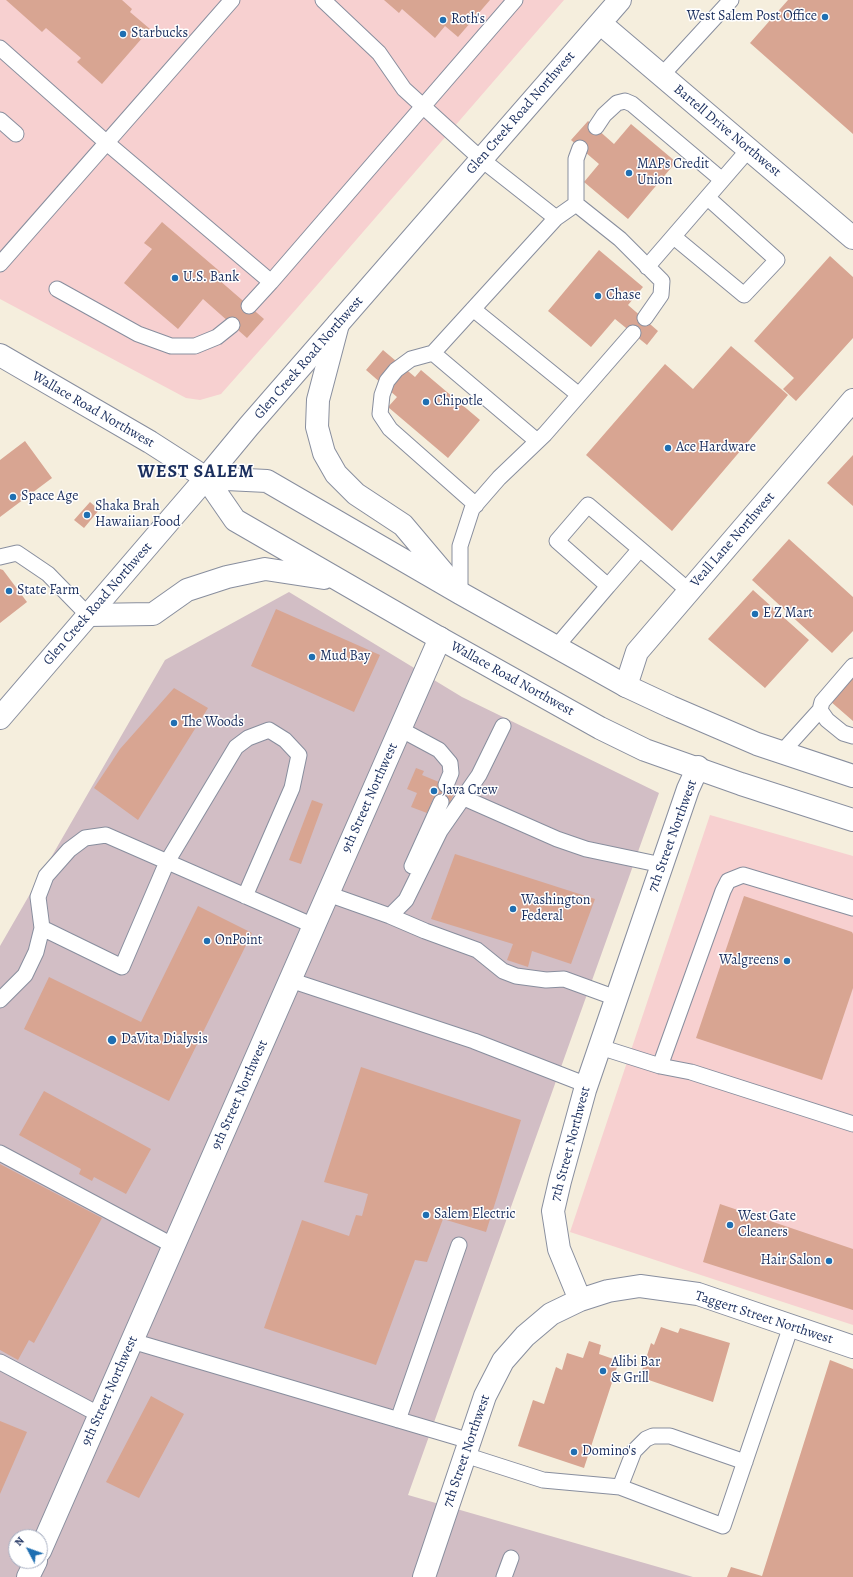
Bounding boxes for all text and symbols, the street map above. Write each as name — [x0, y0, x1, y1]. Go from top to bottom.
place label: West Salem Post Office — [687, 9, 817, 25]
place label: Roth's — [451, 12, 485, 28]
marker: West Salem Post Office — [820, 12, 830, 22]
marker: Roth's — [438, 15, 448, 25]
place label: Starbucks — [131, 26, 188, 42]
marker: Starbucks — [118, 29, 128, 39]
street label: Glen Creek Road Northwest — [463, 48, 579, 178]
street label: Bartell Drive Northwest — [670, 81, 784, 181]
place label: MAPs Credit Union — [637, 157, 709, 190]
marker: MAPs Credit Union — [624, 168, 634, 178]
place label: U.S. Bank — [183, 270, 239, 286]
marker: U.S. Bank — [170, 273, 180, 283]
place label: Chase — [606, 288, 641, 304]
marker: Chase — [593, 291, 603, 301]
street label: Glen Creek Road Northwest — [251, 293, 367, 423]
street label: Wallace Road Northwest — [29, 368, 157, 452]
place label: Chipotle — [434, 394, 483, 410]
marker: Chipotle — [421, 397, 431, 407]
place label: Ace Hardware — [676, 440, 756, 456]
marker: Ace Hardware — [663, 443, 673, 453]
district label: WEST SALEM — [137, 462, 255, 484]
place label: Space Age — [21, 489, 79, 505]
street label: Veall Lane Northwest — [687, 489, 779, 591]
marker: Space Age — [8, 492, 18, 502]
place label: Shaka Brah Hawaiian Food — [95, 499, 181, 532]
marker: Shaka Brah Hawaiian Food — [82, 510, 92, 520]
street label: Glen Creek Road Northwest — [40, 539, 156, 669]
place label: State Farm — [17, 583, 79, 599]
marker: State Farm — [4, 586, 14, 596]
place label: E Z Mart — [763, 606, 813, 622]
marker: E Z Mart — [750, 609, 760, 619]
street label: Wallace Road Northwest — [447, 638, 577, 720]
place label: Mud Bay — [320, 649, 370, 665]
marker: Mud Bay — [307, 652, 317, 662]
place label: The Woods — [182, 715, 244, 731]
marker: The Woods — [169, 718, 179, 728]
street label: 9th Street Northwest — [338, 740, 402, 856]
street label: 7th Street Northwest — [645, 778, 701, 894]
place label: Java Crew — [442, 783, 498, 799]
marker: Java Crew — [429, 786, 439, 796]
place label: Washington Federal — [521, 893, 590, 926]
marker: Washington Federal — [508, 904, 518, 914]
place label: OnPoint — [215, 933, 262, 949]
marker: OnPoint — [202, 936, 212, 946]
place label: Walgreens — [719, 953, 779, 969]
marker: Walgreens — [782, 956, 792, 966]
place label: DaVita Dialysis — [121, 1032, 208, 1048]
marker: DaVita Dialysis — [106, 1034, 118, 1046]
street label: 9th Street Northwest — [208, 1037, 272, 1153]
street label: 7th Street Northwest — [548, 1085, 594, 1203]
place label: Salem Electric — [434, 1207, 516, 1223]
place label: West Gate Cleaners — [738, 1209, 796, 1242]
marker: Salem Electric — [421, 1210, 431, 1220]
marker: West Gate Cleaners — [725, 1220, 735, 1230]
place label: Hair Salon — [760, 1253, 821, 1269]
marker: Hair Salon — [824, 1256, 834, 1266]
street label: Taggert Street Northwest — [693, 1288, 835, 1348]
street label: 9th Street Northwest — [78, 1333, 142, 1449]
place label: Alibi Bar & Grill — [611, 1355, 660, 1388]
marker: Alibi Bar & Grill — [598, 1366, 608, 1376]
street label: 7th Street Northwest — [440, 1392, 494, 1510]
place label: Domino's — [582, 1444, 636, 1460]
marker: Domino's — [569, 1447, 579, 1457]
north arrow — [8, 1529, 48, 1569]
text: N — [11, 1534, 28, 1549]

